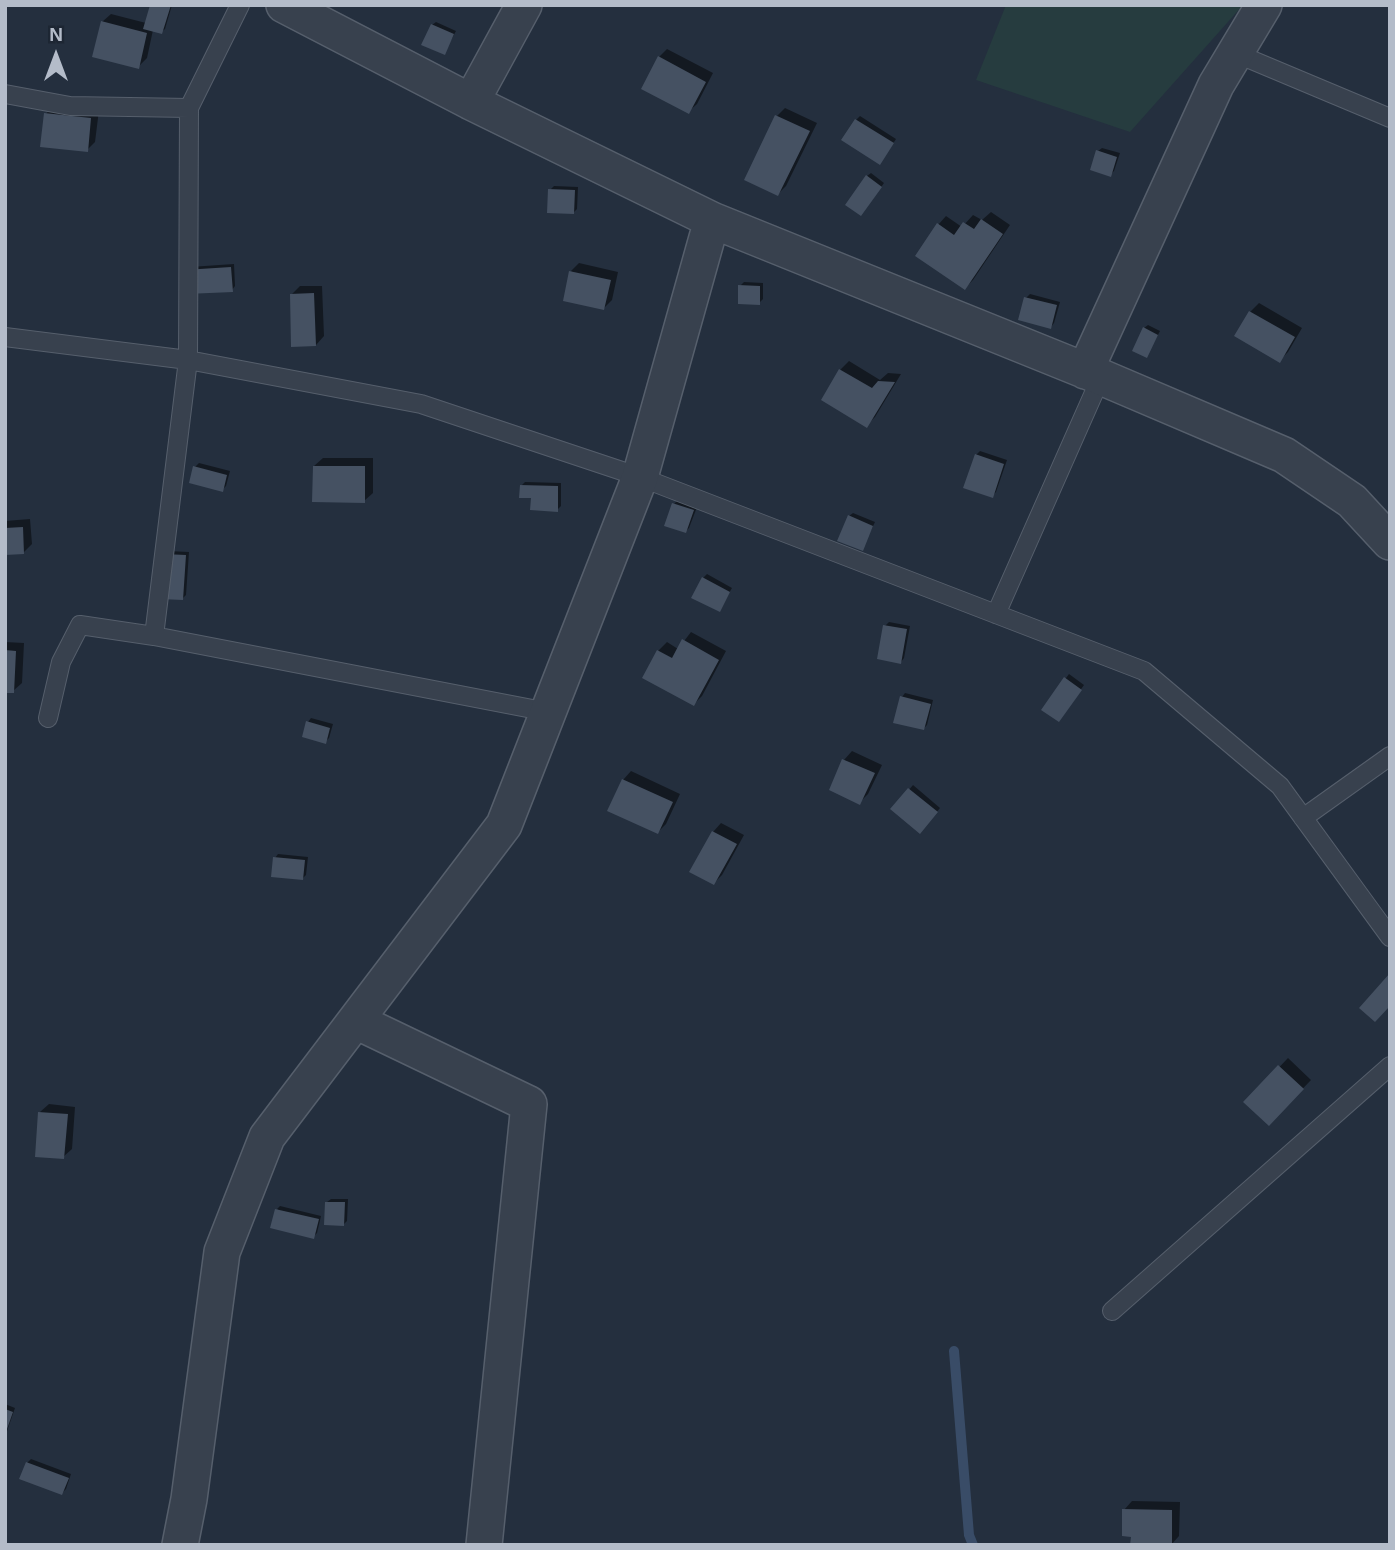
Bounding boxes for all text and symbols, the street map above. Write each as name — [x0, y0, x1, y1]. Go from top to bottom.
north arrow — [21, 21, 91, 91]
text: N — [49, 24, 63, 45]

